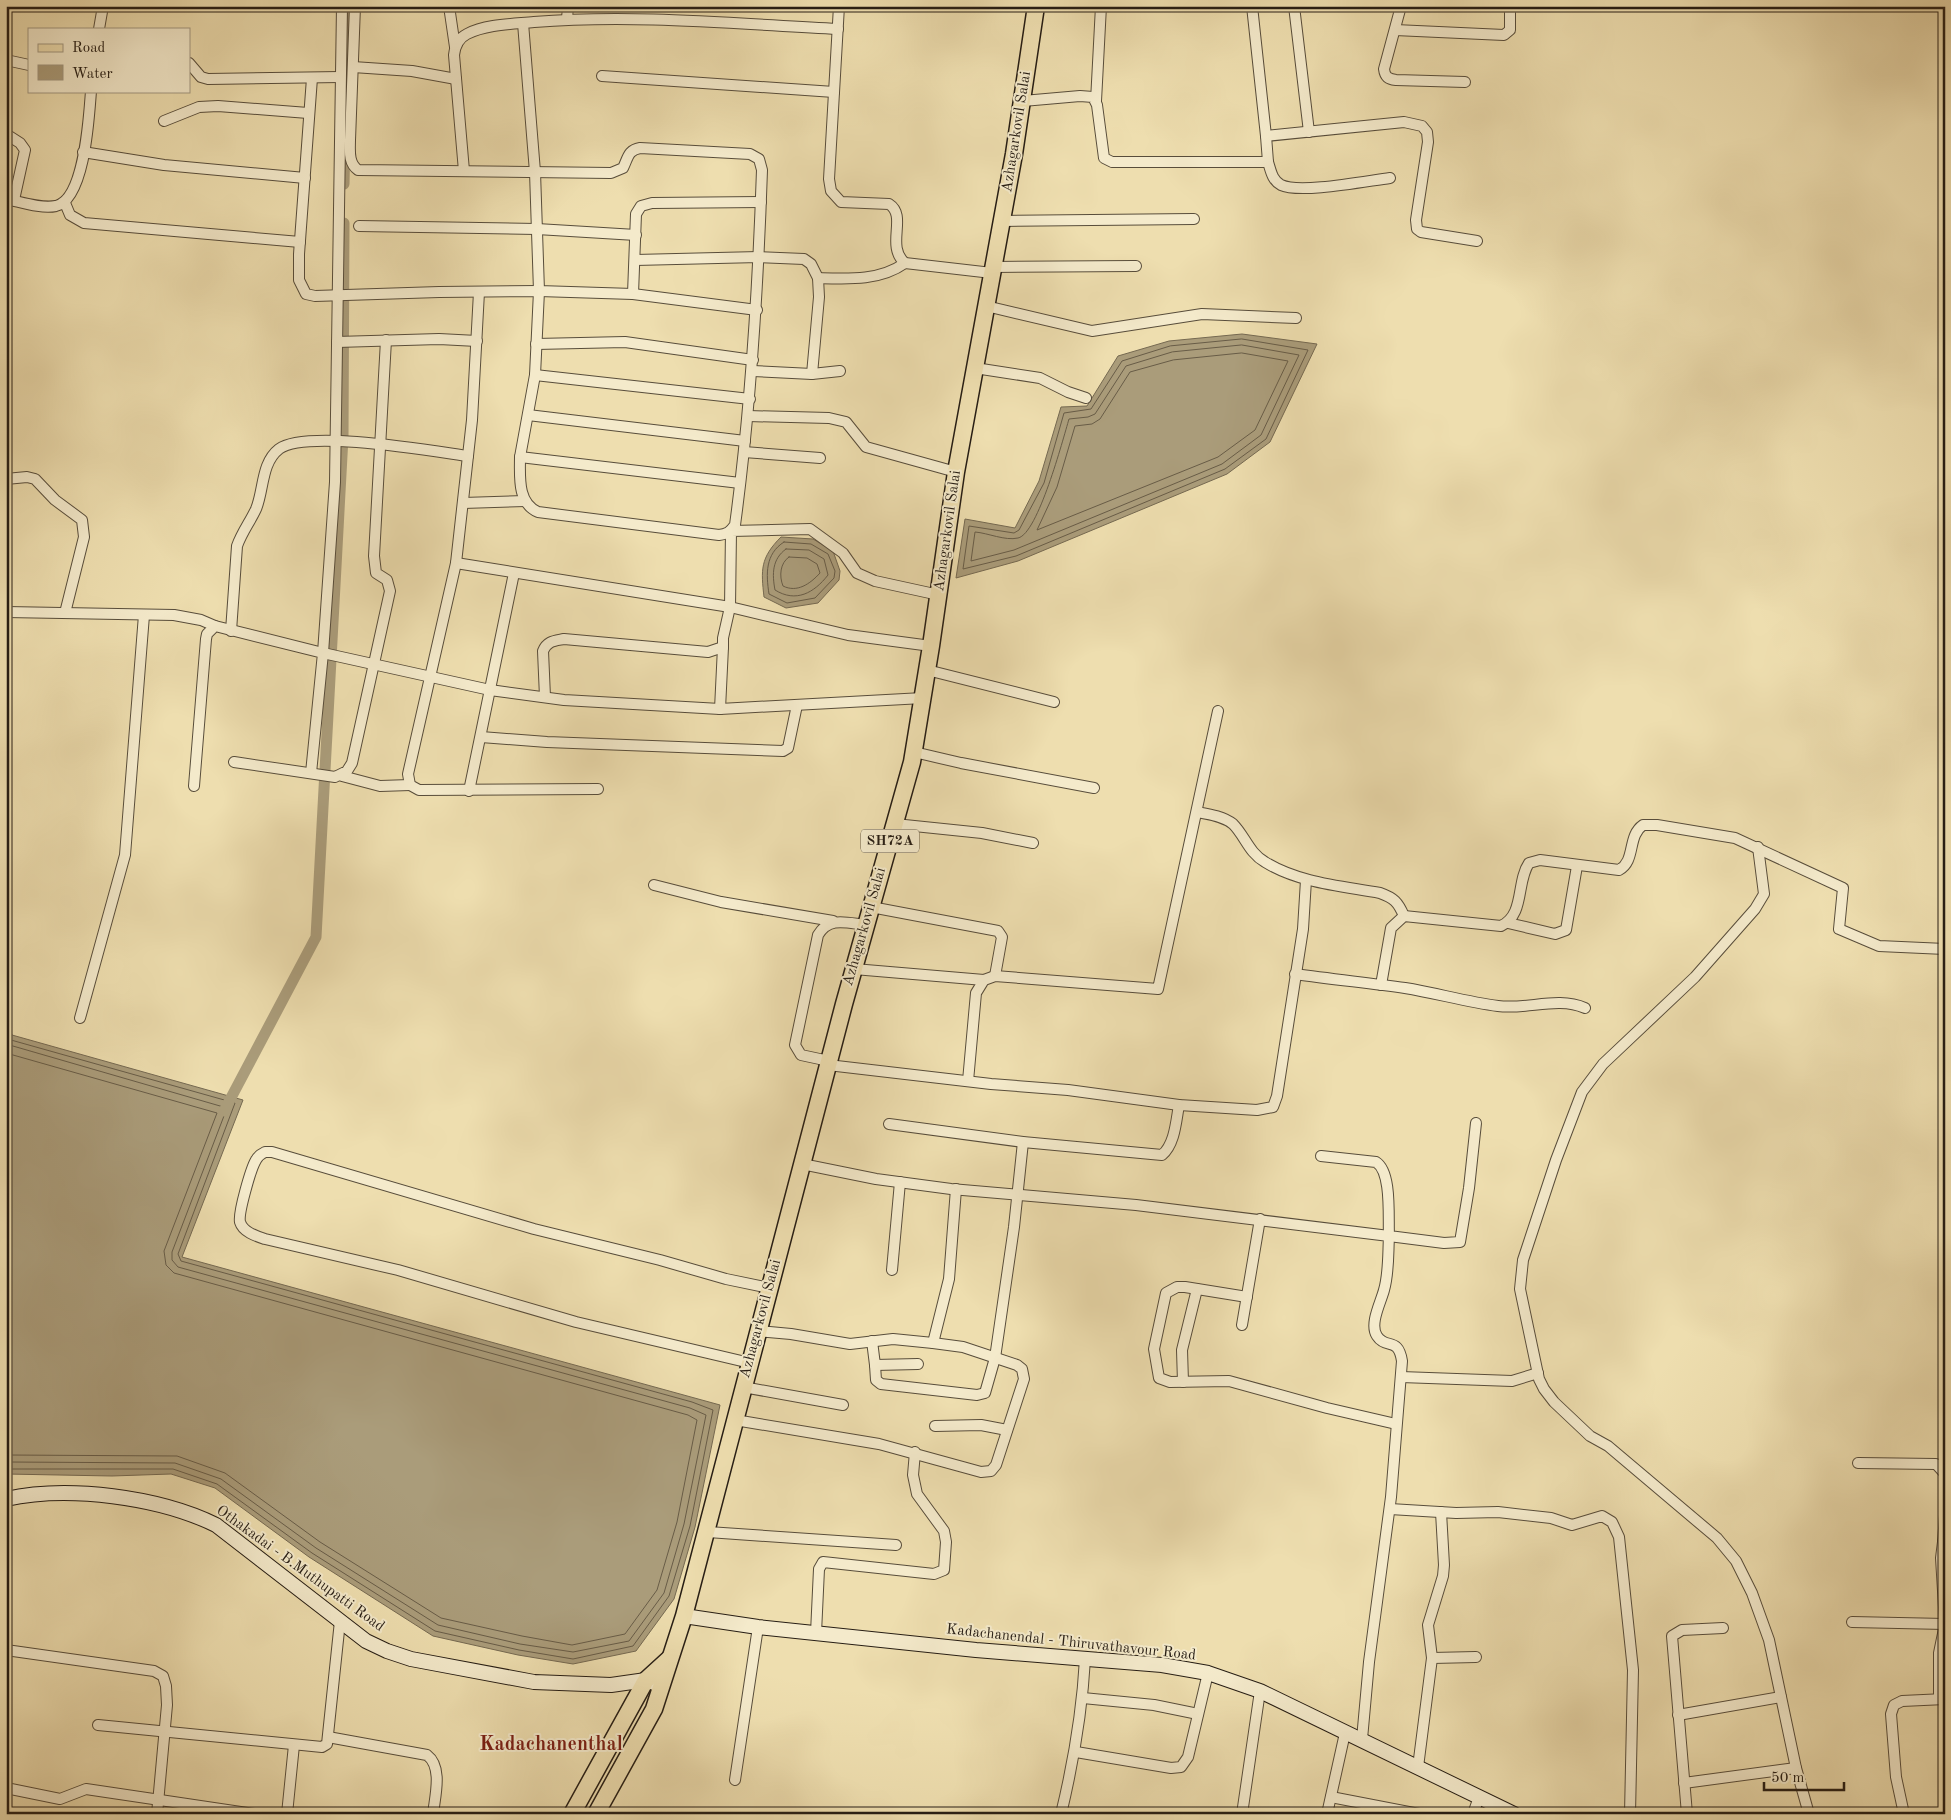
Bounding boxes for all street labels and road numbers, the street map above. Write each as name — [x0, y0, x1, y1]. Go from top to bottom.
street label: Azhagarkovil Salai — [1000, 70, 1034, 194]
street label: Azhagarkovil Salai — [932, 469, 964, 593]
road number: SH72A — [861, 829, 919, 852]
street label: Azhagarkovil Salai — [841, 866, 889, 988]
street label: Azhagarkovil Salai — [738, 1258, 784, 1380]
street label: Othakadai - B.Muthupatti Road — [213, 1503, 387, 1635]
street label: Kadachanendal - Thiruvathavour Road — [945, 1622, 1197, 1664]

